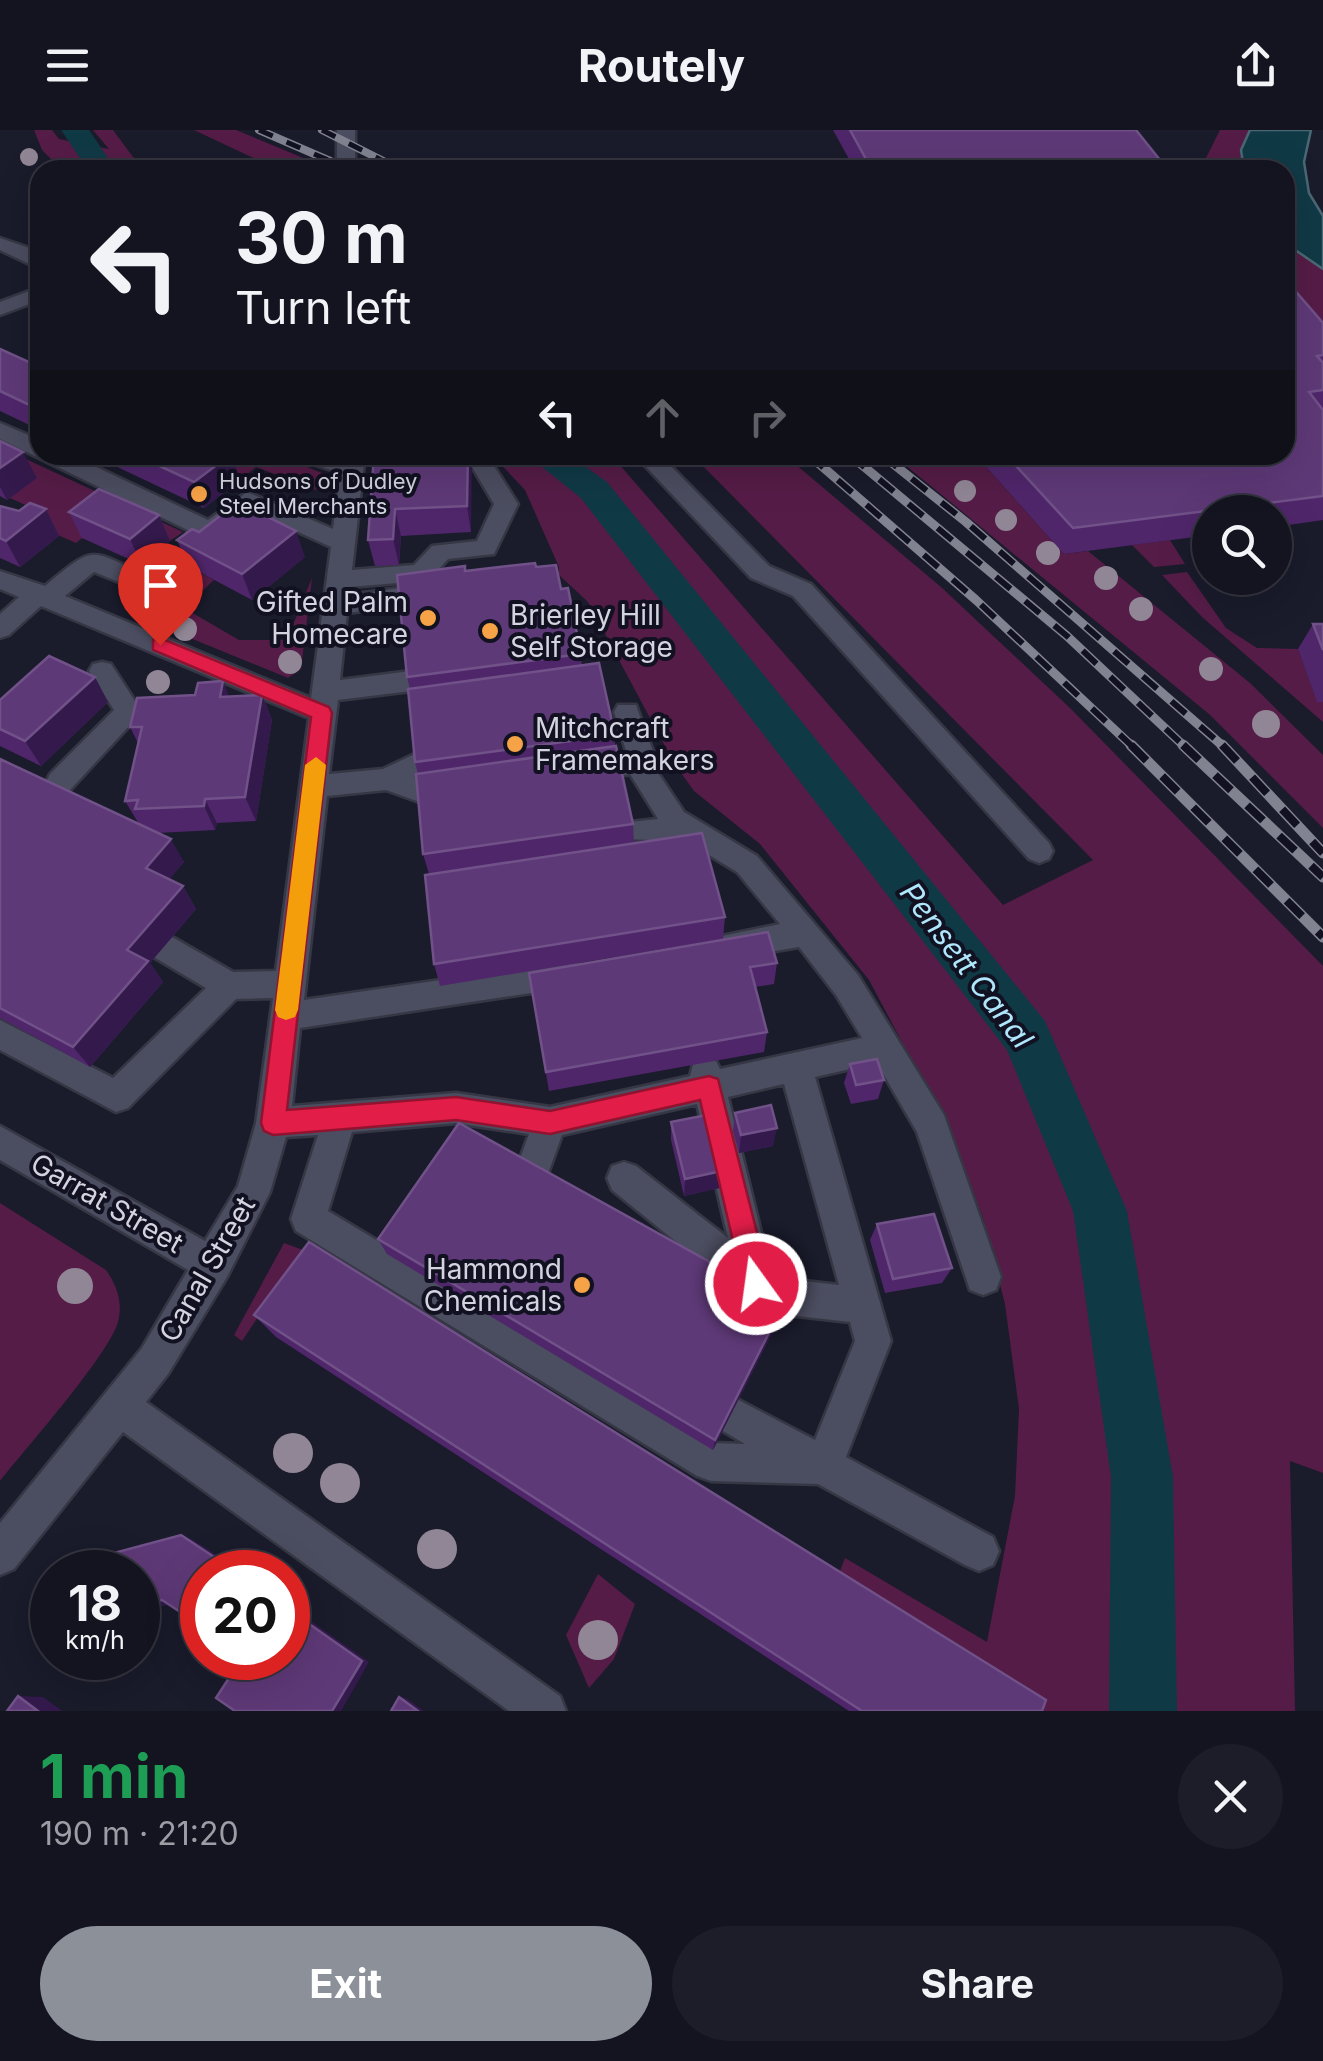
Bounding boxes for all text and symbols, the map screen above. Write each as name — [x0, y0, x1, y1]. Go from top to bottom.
icon: menu — [40, 38, 95, 93]
text: Routely — [578, 38, 745, 93]
icon: share — [1228, 38, 1283, 93]
text: 30 m — [235, 195, 408, 280]
icon: left — [70, 200, 200, 330]
text: Turn left — [235, 280, 411, 335]
icon: left — [530, 390, 585, 445]
icon: ahead — [635, 390, 690, 445]
icon: right — [740, 390, 795, 445]
place label: Hudsons of Dudley Steel Merchants — [219, 468, 417, 519]
marker: Hudsons of Dudley Steel Merchants — [188, 483, 210, 505]
map controls — [1192, 495, 1292, 595]
button: search — [1192, 495, 1292, 595]
pin — [118, 543, 203, 646]
icon: arrive — [133, 558, 188, 613]
place label: Gifted Palm Homecare — [256, 585, 408, 651]
place label: Brierley Hill Self Storage — [510, 598, 673, 664]
marker: Gifted Palm Homecare — [417, 607, 439, 629]
marker: Brierley Hill Self Storage — [479, 620, 501, 642]
place label: Mitchcraft Framemakers — [535, 711, 714, 777]
marker: Mitchcraft Framemakers — [504, 733, 526, 755]
water label: Pensett Canal — [893, 875, 1041, 1056]
street label: Garrat Street — [25, 1146, 189, 1260]
street label: Canal Street — [152, 1190, 262, 1348]
position arrow — [704, 1232, 808, 1336]
place label: Hammond Chemicals — [424, 1252, 562, 1318]
marker: Hammond Chemicals — [571, 1274, 593, 1296]
speed limit sign: 20 — [180, 1550, 310, 1680]
text: 18 — [68, 1573, 122, 1633]
text: km/h — [65, 1625, 125, 1655]
text: 1 min — [40, 1740, 188, 1812]
button: close — [1178, 1744, 1283, 1849]
text: 190 m · 21:20 — [40, 1814, 239, 1853]
button: Exit — [40, 1926, 652, 2041]
button: Share — [672, 1926, 1283, 2041]

